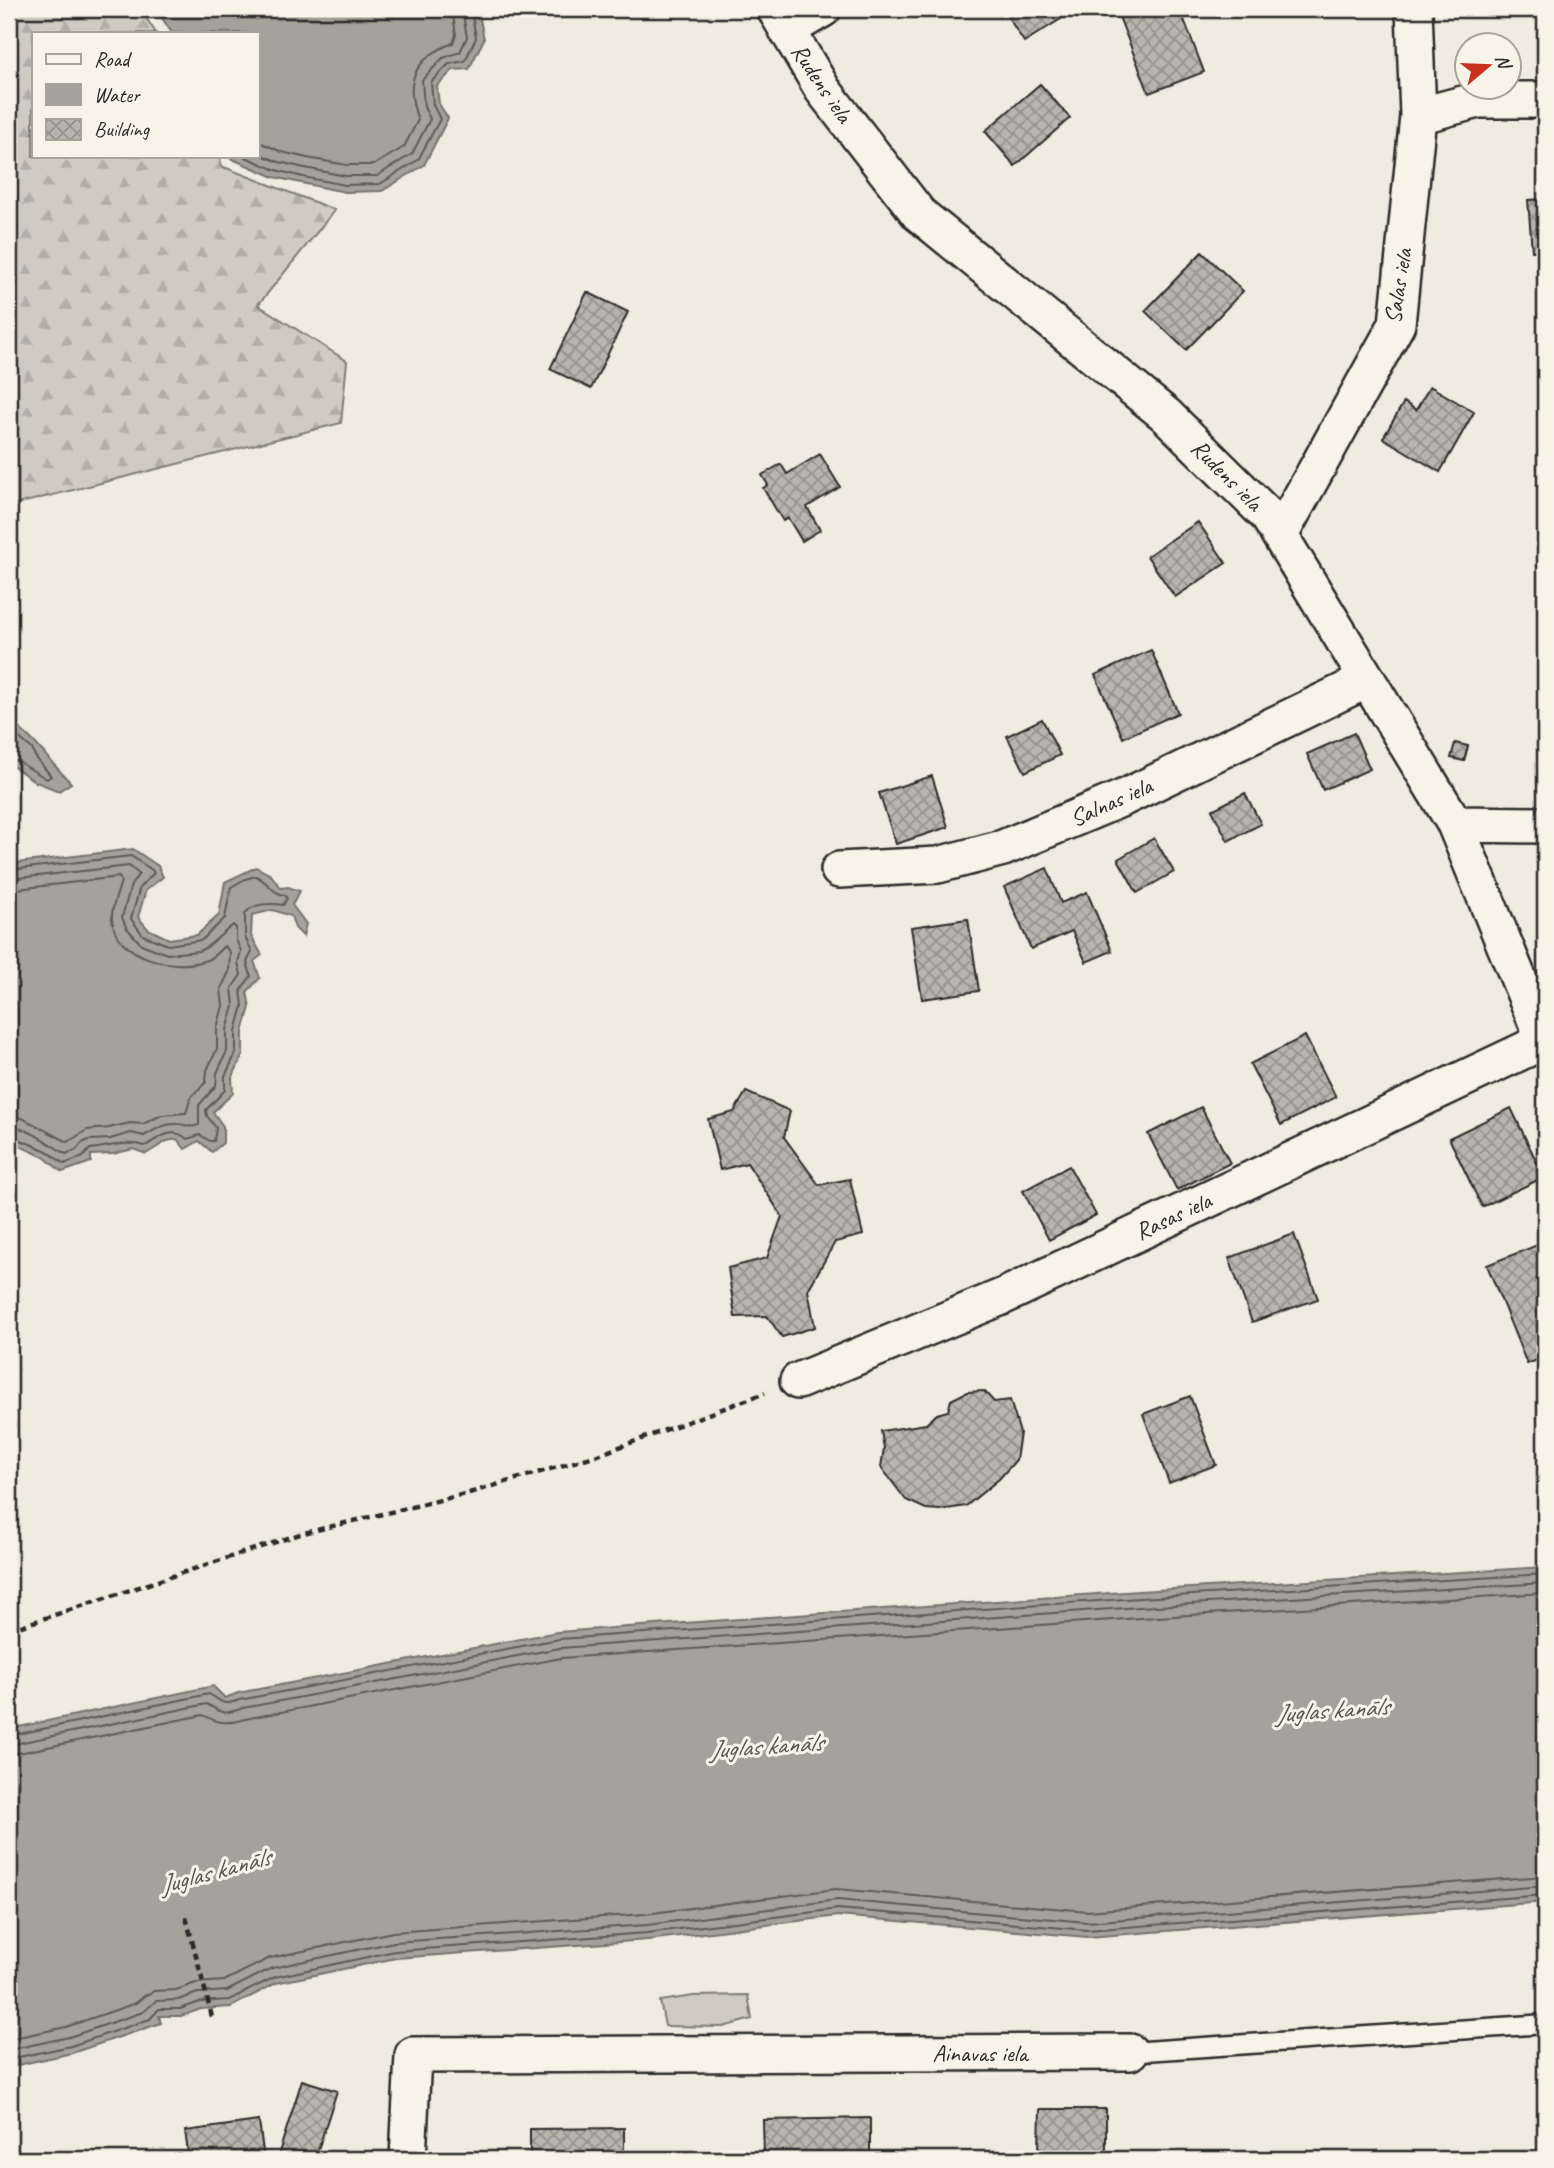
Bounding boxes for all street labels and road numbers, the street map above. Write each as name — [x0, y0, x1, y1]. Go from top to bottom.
street label: Rudens iela — [785, 38, 860, 130]
street label: Salas iela — [1377, 245, 1419, 326]
street label: Rudens iela — [1185, 433, 1270, 518]
street label: Salnas iela — [1065, 770, 1158, 833]
street label: Rasas iela — [1130, 1185, 1217, 1247]
street label: Ainavas iela — [933, 2038, 1030, 2068]

